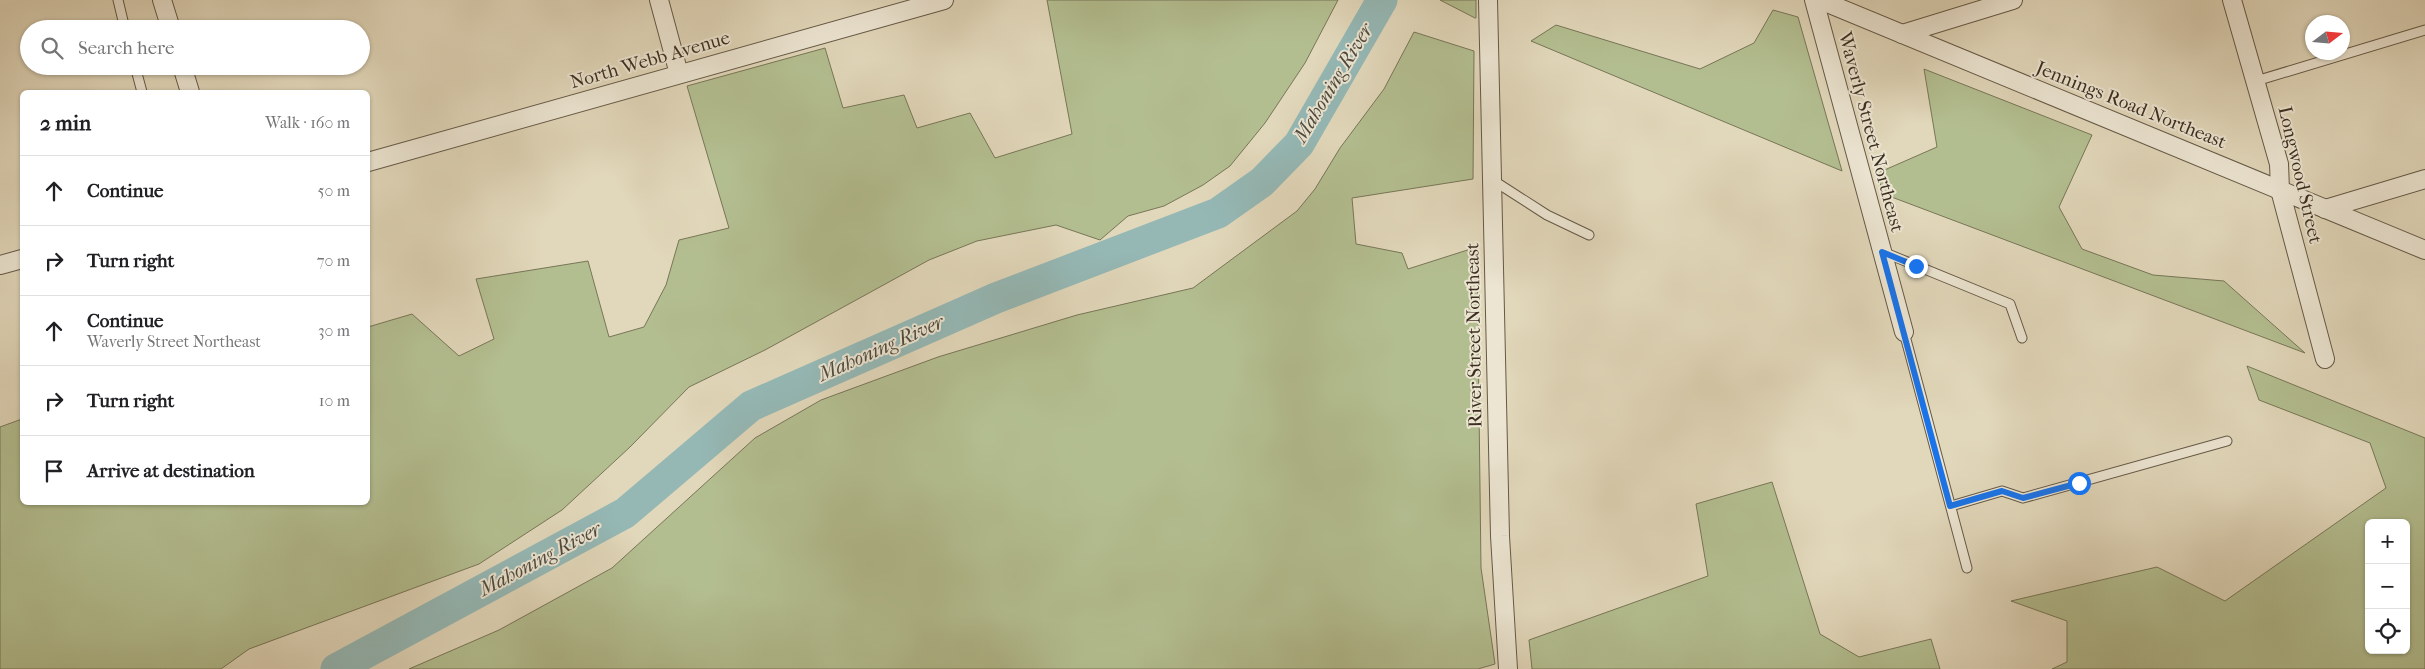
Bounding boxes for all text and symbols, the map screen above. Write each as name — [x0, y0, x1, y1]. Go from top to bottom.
north arrow — [2305, 15, 2350, 60]
water label: Mahoning River — [1287, 18, 1379, 148]
search box — [20, 20, 370, 75]
street label: North Webb Avenue — [568, 27, 732, 93]
street label: Waverly Street Northeast — [1833, 28, 1908, 235]
icon: search — [38, 34, 66, 62]
text: Search here — [78, 37, 174, 59]
street label: Jennings Road Northeast — [2031, 56, 2230, 153]
street label: Longwood Street — [2274, 104, 2327, 246]
text: 2 min — [40, 111, 91, 135]
text: Walk · 160 m — [265, 113, 350, 132]
icon: ahead — [40, 177, 68, 205]
text: Continue — [87, 180, 163, 202]
text: 50 m — [318, 181, 350, 200]
street label: River Street Northeast — [1461, 242, 1487, 428]
icon: right — [40, 247, 68, 275]
text: Turn right — [87, 250, 174, 272]
text: 70 m — [317, 251, 350, 270]
route end — [1905, 255, 1928, 278]
water label: Mahoning River — [813, 309, 949, 387]
text: Continue — [87, 310, 163, 332]
icon: ahead — [40, 317, 68, 345]
text: 30 m — [318, 321, 350, 340]
text: Waverly Street Northeast — [87, 332, 261, 351]
icon: right — [40, 387, 68, 415]
text: Turn right — [87, 390, 174, 412]
text: 10 m — [319, 391, 350, 410]
icon: arrive — [40, 457, 68, 485]
text: Arrive at destination — [87, 460, 255, 482]
route start — [2068, 472, 2091, 495]
water label: Mahoning River — [473, 516, 607, 602]
map controls — [2365, 519, 2410, 654]
button: + — [2365, 519, 2410, 564]
button: − — [2365, 564, 2410, 609]
button: locate — [2365, 609, 2410, 654]

